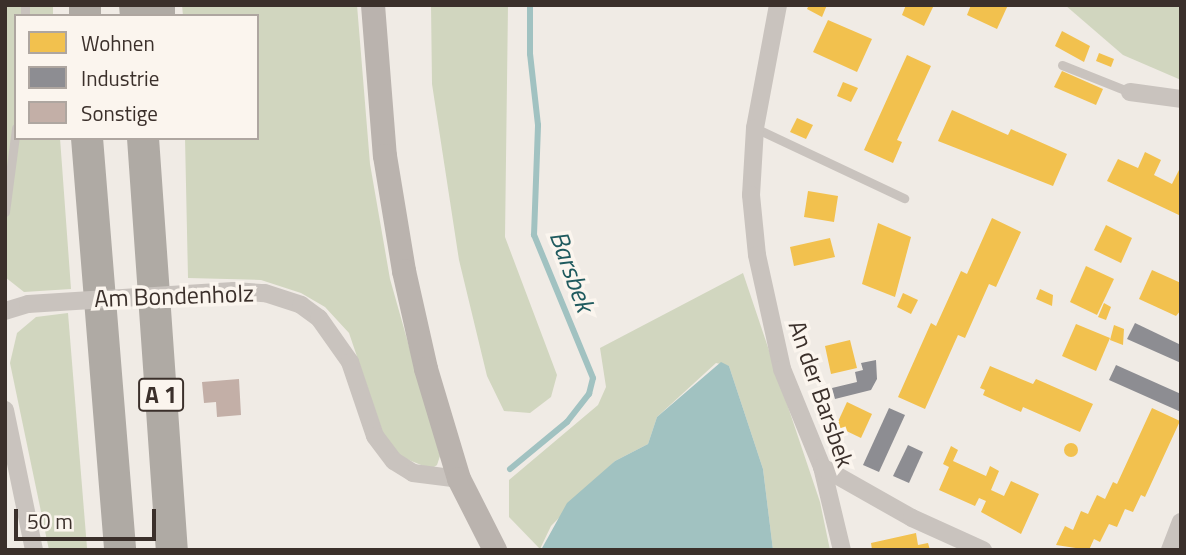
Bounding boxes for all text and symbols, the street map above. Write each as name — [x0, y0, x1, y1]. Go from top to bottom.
legend — [14, 14, 259, 140]
text: Wohnen — [81, 27, 155, 59]
text: Industrie — [81, 62, 159, 94]
text: Sonstige — [81, 97, 158, 129]
water label: Barsbek — [543, 226, 601, 316]
street label: Am Bondenholz — [94, 279, 254, 313]
street label: An der Barsbek — [782, 317, 860, 471]
road number: A 1 — [136, 376, 186, 414]
scale bar — [18, 496, 159, 540]
text: 50 m — [27, 505, 73, 537]

